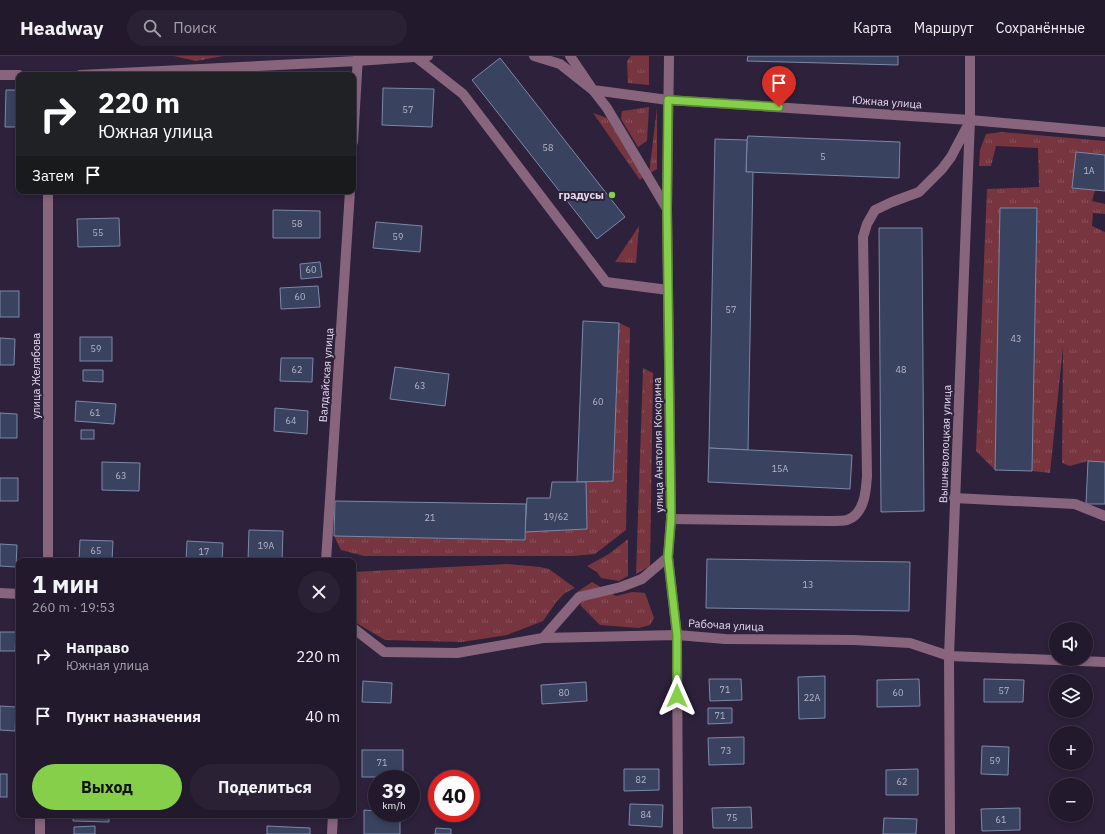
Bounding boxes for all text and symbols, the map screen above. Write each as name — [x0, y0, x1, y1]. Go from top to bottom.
search box — [127, 10, 407, 46]
text: Headway — [20, 16, 103, 40]
icon: search — [141, 17, 163, 39]
text: Поиск — [173, 18, 217, 37]
text: Карта — [853, 19, 892, 37]
text: Маршрут — [914, 19, 974, 37]
text: Сохранённые — [996, 19, 1085, 37]
pin — [762, 66, 796, 107]
icon: arrive — [768, 72, 790, 94]
text: 220 m — [98, 84, 180, 121]
icon: right — [32, 88, 84, 140]
street label: Южная улица — [852, 93, 923, 111]
house number: 57 — [403, 104, 413, 115]
text: Южная улица — [98, 120, 213, 143]
house number: 58 — [543, 142, 553, 153]
house number: 5 — [820, 151, 826, 162]
icon: arrive — [82, 164, 104, 186]
house number: 1А — [1083, 165, 1095, 176]
text: Затем — [32, 166, 74, 185]
place label: градусы — [559, 188, 604, 202]
marker: градусы — [607, 190, 617, 200]
house number: 58 — [292, 218, 302, 229]
house number: 55 — [93, 227, 103, 238]
house number: 59 — [393, 231, 403, 242]
house number: 60 — [306, 264, 316, 275]
house number: 60 — [295, 291, 305, 302]
house number: 57 — [726, 304, 736, 315]
street label: Валдайская улица — [316, 327, 336, 423]
street label: улица Желябова — [29, 333, 43, 419]
house number: 43 — [1011, 333, 1021, 344]
house number: 59 — [91, 343, 101, 354]
house number: 62 — [292, 364, 302, 375]
house number: 48 — [896, 364, 906, 375]
street label: улица Анатолия Кокорина — [650, 377, 666, 513]
house number: 63 — [415, 380, 425, 391]
street label: Вышневолоцкая улица — [936, 384, 954, 503]
house number: 60 — [593, 396, 603, 407]
house number: 61 — [90, 407, 100, 418]
house number: 64 — [286, 415, 296, 426]
house number: 15А — [772, 463, 789, 474]
house number: 63 — [116, 470, 126, 481]
house number: 19/62 — [543, 511, 569, 522]
house number: 21 — [425, 512, 435, 523]
house number: 19А — [258, 540, 275, 551]
house number: 65 — [91, 545, 101, 556]
house number: 17 — [199, 546, 209, 557]
text: 1 мин — [32, 568, 99, 600]
button: close — [298, 571, 340, 613]
house number: 13 — [803, 579, 813, 590]
text: 260 m · 19:53 — [32, 599, 115, 616]
street label: Рабочая улица — [688, 616, 764, 634]
map controls — [1049, 622, 1093, 822]
button: sound — [1049, 622, 1093, 666]
text: Направо — [66, 638, 129, 657]
icon: right — [32, 645, 54, 667]
text: 220 m — [296, 647, 340, 666]
text: Южная улица — [66, 657, 149, 674]
button: layers — [1049, 674, 1093, 718]
position arrow — [656, 675, 698, 717]
house number: 71 — [720, 684, 730, 695]
house number: 57 — [999, 685, 1009, 696]
house number: 80 — [559, 687, 569, 698]
house number: 60 — [893, 687, 903, 698]
house number: 22А — [804, 692, 821, 703]
icon: arrive — [32, 705, 54, 727]
text: Пункт назначения — [66, 707, 201, 726]
text: 40 m — [305, 707, 340, 726]
house number: 71 — [715, 710, 725, 721]
button: + — [1049, 726, 1093, 770]
house number: 73 — [721, 745, 731, 756]
house number: 59 — [990, 755, 1000, 766]
house number: 71 — [377, 757, 387, 768]
button: Выход — [32, 764, 182, 810]
button: Поделиться — [190, 764, 340, 810]
speed limit sign: 40 — [428, 770, 480, 822]
house number: 82 — [636, 774, 646, 785]
house number: 62 — [897, 776, 907, 787]
text: 39 — [382, 777, 406, 804]
button: − — [1049, 778, 1093, 822]
text: km/h — [382, 799, 406, 812]
house number: 84 — [641, 809, 651, 820]
house number: 75 — [727, 812, 737, 823]
house number: 61 — [996, 814, 1006, 825]

